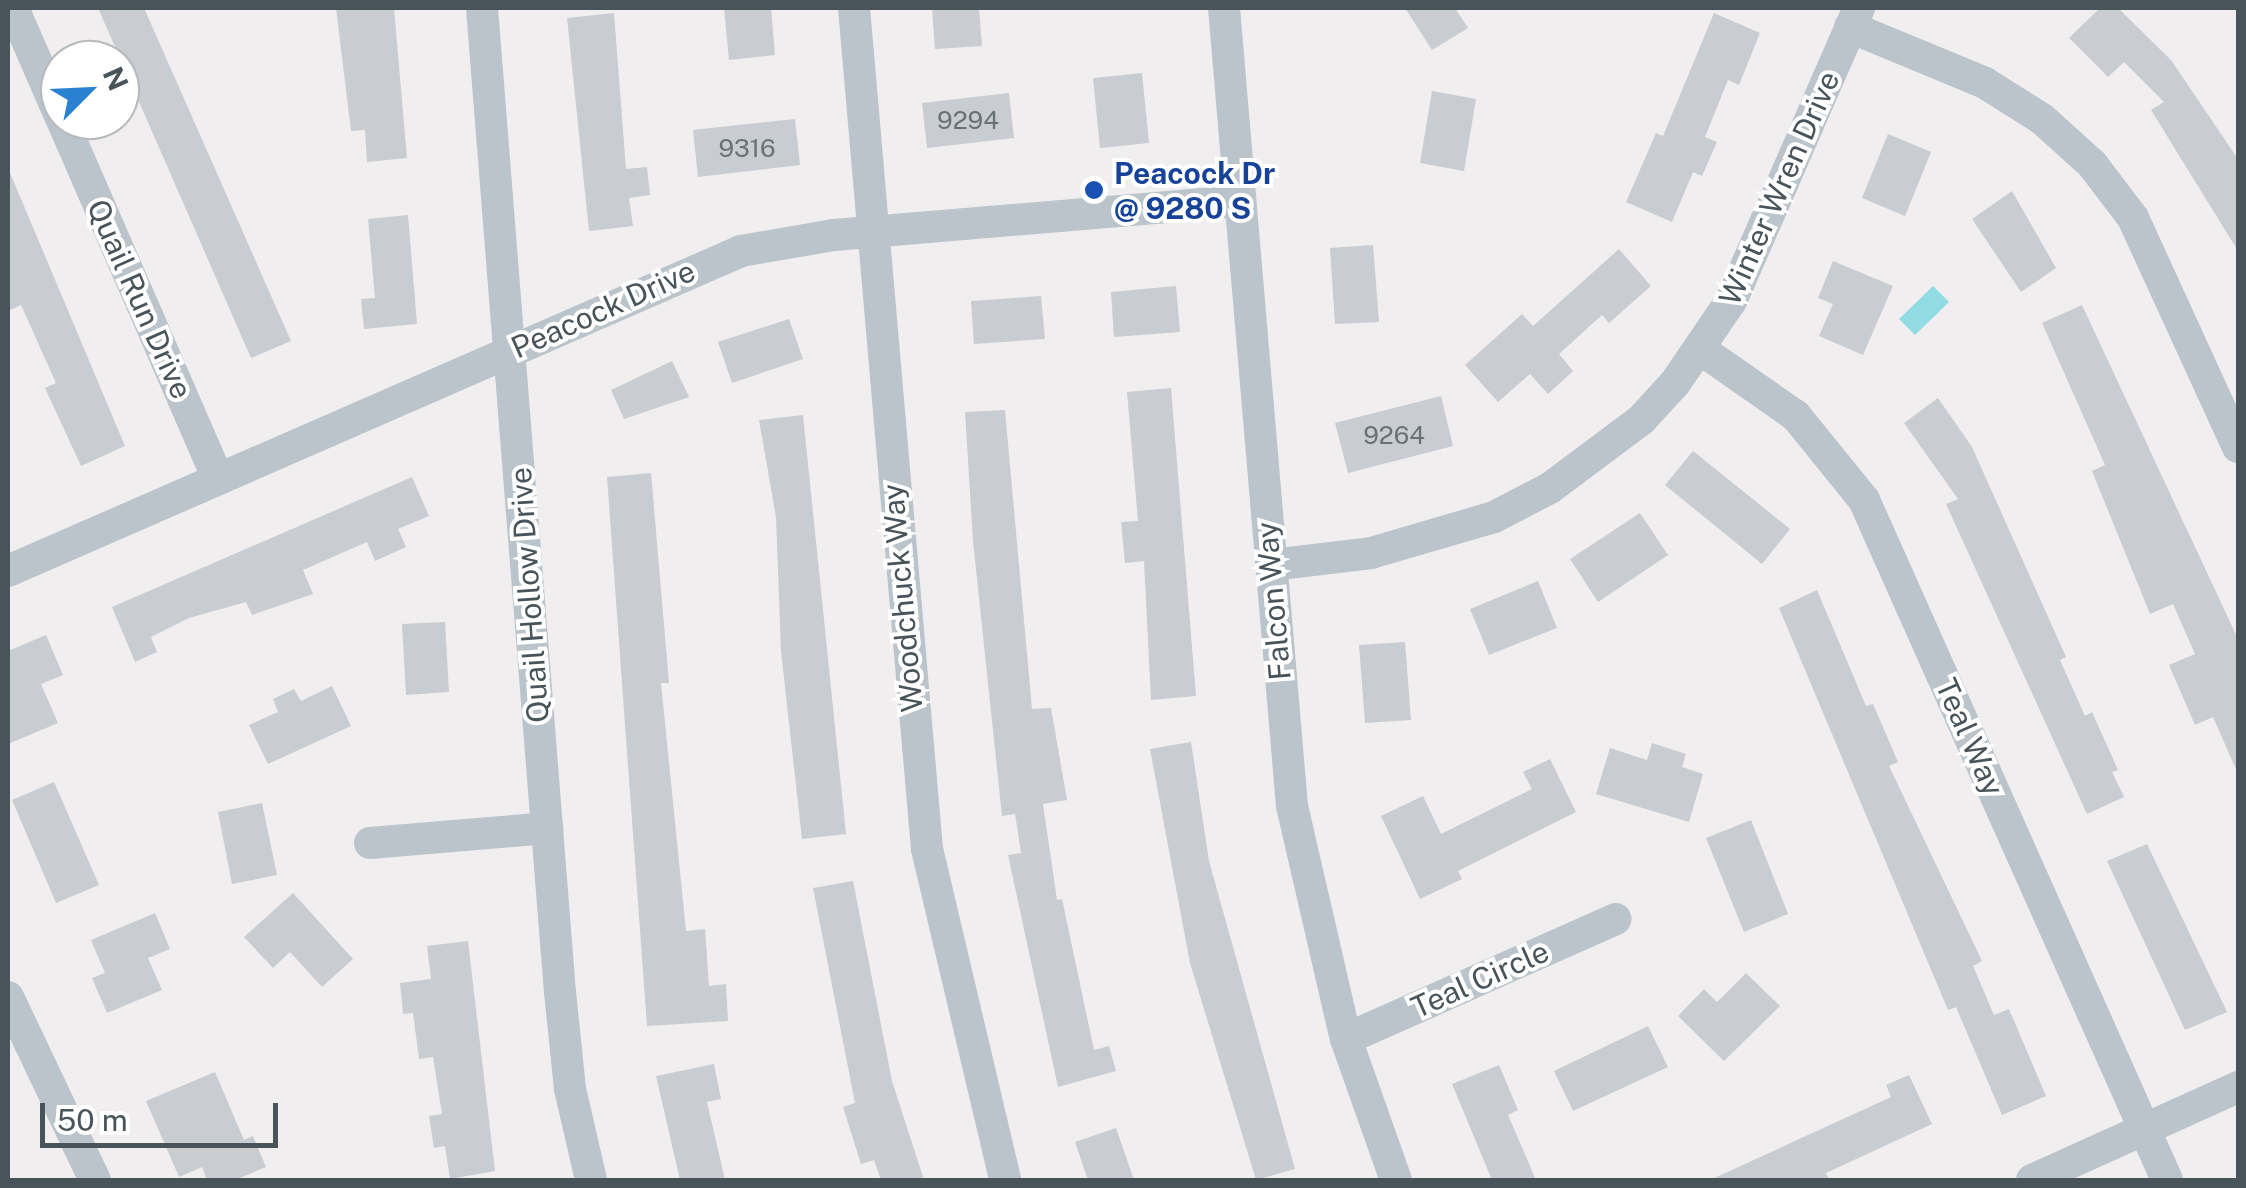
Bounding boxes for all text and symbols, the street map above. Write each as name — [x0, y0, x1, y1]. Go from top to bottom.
north arrow — [40, 40, 140, 140]
text: N — [97, 62, 136, 95]
street label: Winter Wren Drive — [1711, 65, 1847, 311]
house number: 9294 — [937, 105, 999, 135]
house number: 9316 — [719, 133, 775, 163]
place label: Peacock Dr @ 9280 S — [1114, 155, 1275, 226]
marker: Peacock Dr @ 9280 S — [1083, 179, 1105, 201]
street label: Quail Run Drive — [80, 194, 200, 404]
street label: Peacock Drive — [506, 252, 700, 366]
house number: 9264 — [1363, 420, 1425, 450]
street label: Quail Hollow Drive — [502, 466, 556, 724]
street label: Woodchuck Way — [874, 482, 930, 714]
street label: Falcon Way — [1248, 520, 1298, 682]
street label: Teal Way — [1928, 673, 2012, 801]
street label: Teal Circle — [1406, 933, 1554, 1025]
scale bar — [45, 1083, 282, 1145]
text: 50 m — [57, 1102, 128, 1138]

